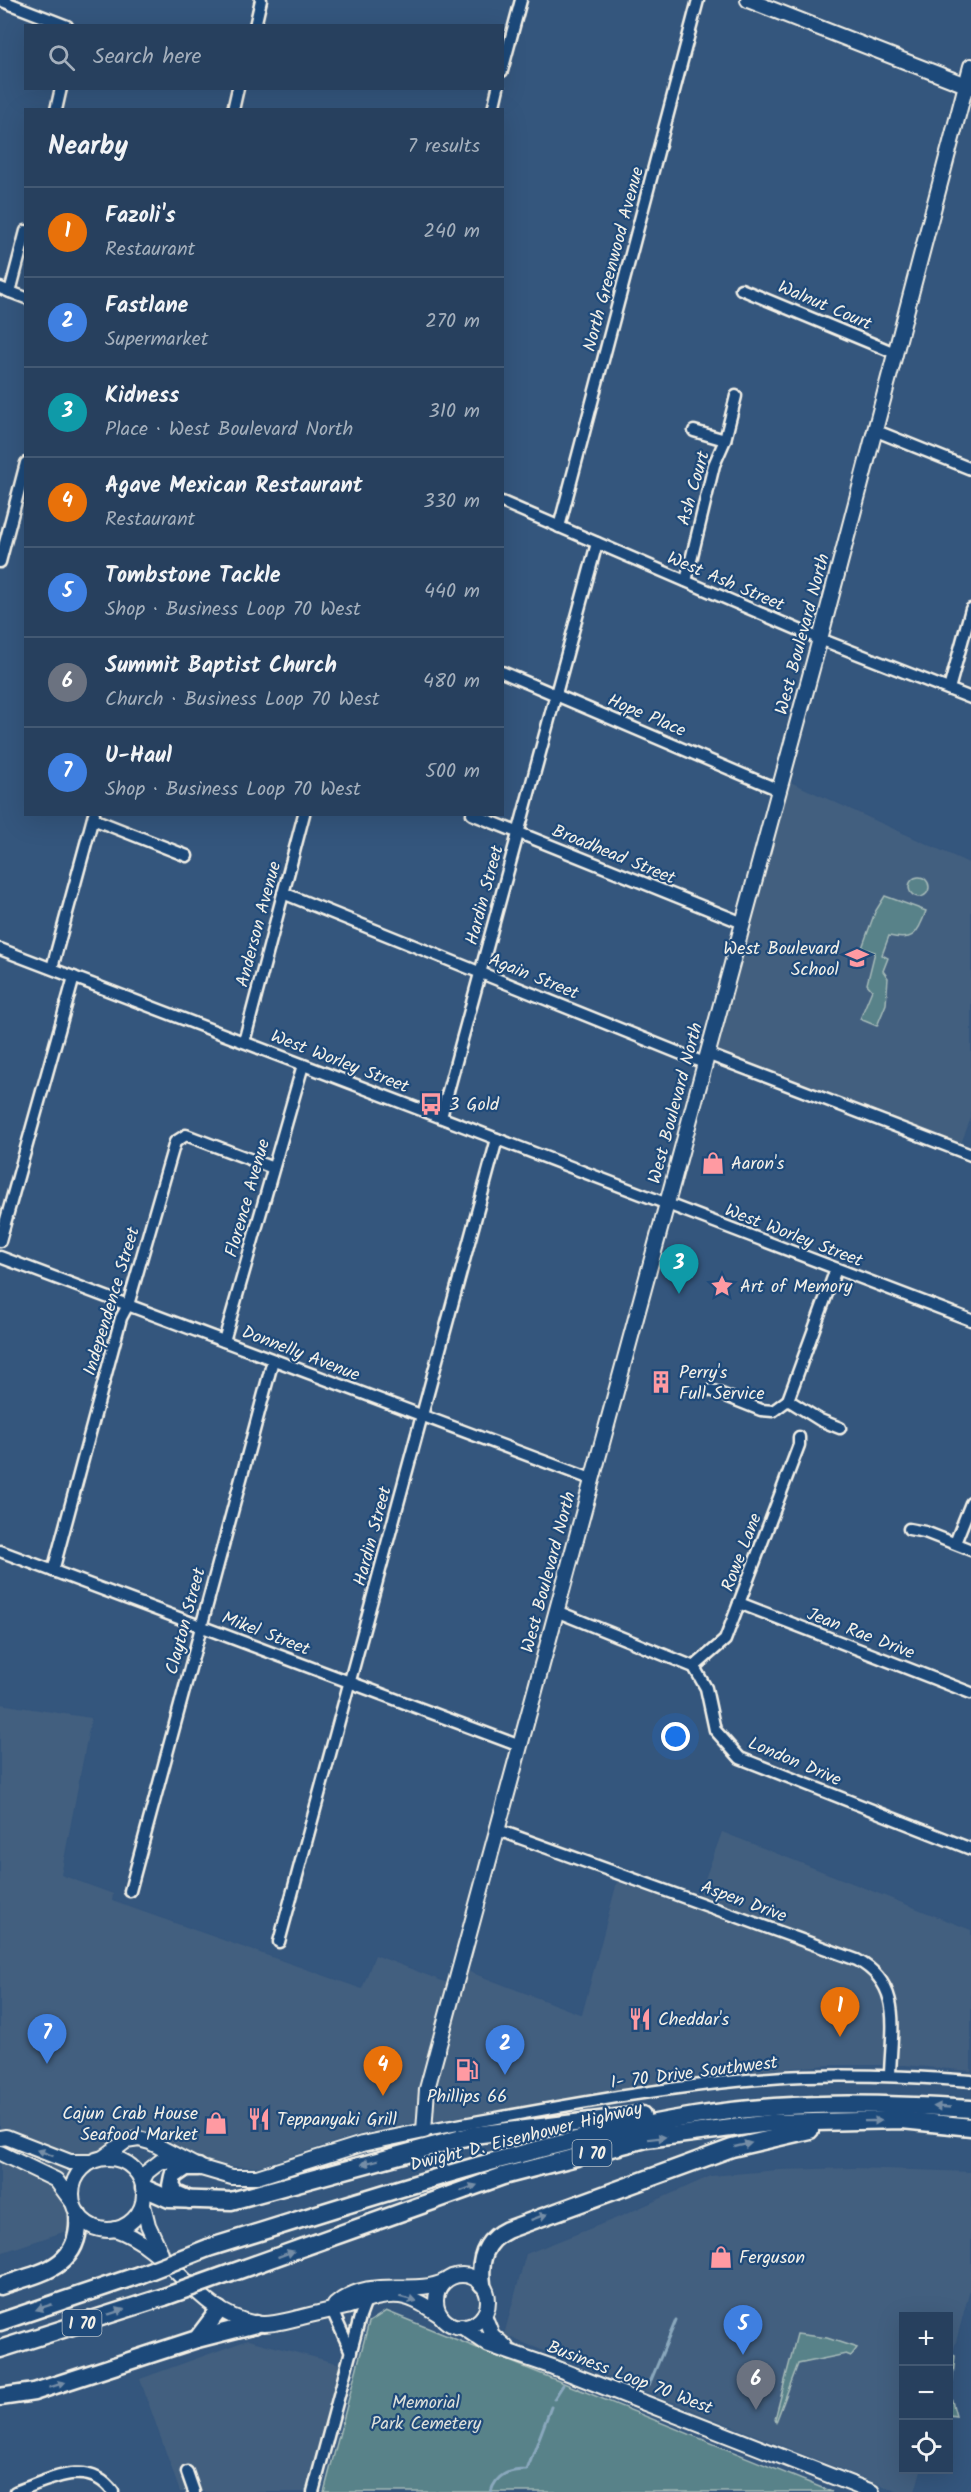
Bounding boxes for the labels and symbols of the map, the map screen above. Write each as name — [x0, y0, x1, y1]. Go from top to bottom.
street label: North Greenwood Avenue — [576, 164, 653, 355]
street label: Walnut Court — [773, 274, 877, 340]
street label: Ash Court — [670, 447, 719, 529]
street label: West Ash Street — [662, 545, 790, 621]
street label: West Boulevard North — [768, 550, 839, 718]
street label: Hope Place — [603, 687, 690, 746]
street label: Broadhead Street — [547, 817, 681, 894]
street label: Hardin Street — [458, 841, 513, 948]
street label: Anderson Avenue — [229, 858, 290, 991]
place label: West Boulevard School — [723, 935, 840, 985]
school or university icon: West Boulevard School — [844, 945, 870, 971]
street label: Again Street — [484, 946, 584, 1009]
street label: West Boulevard North — [641, 1019, 712, 1187]
street label: West Worley Street — [266, 1023, 414, 1102]
bus stop icon: 3 Gold — [418, 1091, 444, 1117]
place label: 3 Gold — [449, 1091, 500, 1120]
street label: Florence Avenue — [218, 1136, 279, 1261]
shop icon: Aaron's — [700, 1150, 726, 1176]
place label: Aaron's — [731, 1150, 785, 1179]
street label: West Worley Street — [720, 1197, 868, 1276]
street label: Independence Street — [76, 1222, 149, 1379]
pin: 3 — [660, 1244, 698, 1294]
place icon: Art of Memory — [709, 1273, 735, 1299]
place label: Art of Memory — [740, 1273, 853, 1302]
street label: Donnelly Avenue — [237, 1319, 364, 1390]
place label: Perry's Full Service — [679, 1359, 765, 1409]
building icon: Perry's Full Service — [648, 1369, 674, 1395]
street label: Hardin Street — [346, 1482, 401, 1589]
street label: West Boulevard North — [514, 1488, 585, 1656]
street label: Rowe Lane — [714, 1509, 771, 1596]
street label: Clayton Street — [158, 1564, 215, 1678]
street label: Jean Rae Drive — [802, 1601, 919, 1668]
street label: Mikel Street — [217, 1604, 315, 1665]
your location — [661, 1722, 690, 1751]
street label: London Drive — [743, 1730, 846, 1795]
street label: Aspen Drive — [696, 1873, 791, 1931]
pin: 1 — [820, 1988, 860, 2037]
restaurant icon: Cheddar's — [627, 2006, 653, 2032]
place label: Cheddar's — [658, 2006, 730, 2035]
pin: 7 — [28, 2014, 66, 2064]
pin: 2 — [486, 2026, 524, 2075]
pin: 4 — [364, 2046, 403, 2096]
street label: I- 70 Drive Southwest — [609, 2049, 780, 2098]
fuel station icon: Phillips 66 — [454, 2057, 480, 2083]
place label: Phillips 66 — [427, 2083, 507, 2112]
street label: Dwight D. Eisenhower Highway — [407, 2094, 646, 2180]
place label: Cajun Crab House Seafood Market — [62, 2100, 199, 2150]
one-way arrow — [932, 2102, 951, 2112]
restaurant icon: Teppanyaki Grill — [246, 2106, 272, 2132]
place label: Teppanyaki Grill — [277, 2106, 397, 2135]
shop icon: Cajun Crab House Seafood Market — [203, 2110, 229, 2136]
one-way arrow — [863, 2116, 882, 2126]
one-way arrow — [648, 2133, 667, 2142]
road number: I 70 — [572, 2140, 612, 2166]
one-way arrow — [733, 2140, 752, 2150]
one-way arrow — [36, 2148, 54, 2157]
one-way arrow — [361, 2158, 379, 2167]
one-way arrow — [460, 2183, 478, 2193]
one-way arrow — [530, 2211, 548, 2221]
shop icon: Ferguson — [708, 2244, 734, 2270]
place label: Ferguson — [739, 2244, 805, 2273]
one-way arrow — [277, 2248, 295, 2258]
one-way arrow — [399, 2295, 417, 2304]
one-way arrow — [35, 2303, 53, 2313]
pin: 5 — [724, 2306, 762, 2355]
one-way arrow — [107, 2307, 125, 2316]
road number: I 70 — [62, 2310, 101, 2336]
street label: Business Loop 70 West — [542, 2333, 718, 2424]
pin: 6 — [736, 2360, 776, 2410]
one-way arrow — [48, 2379, 66, 2389]
park label: Memorial Park Cemetery — [371, 2389, 482, 2439]

